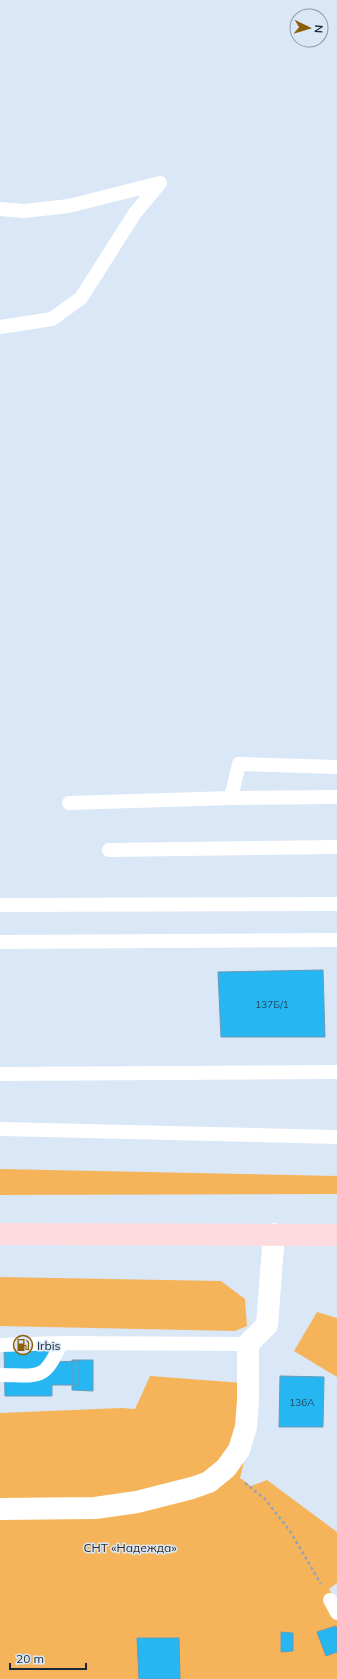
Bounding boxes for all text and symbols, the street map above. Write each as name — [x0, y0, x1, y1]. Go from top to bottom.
north arrow — [289, 8, 329, 48]
text: N — [312, 24, 326, 34]
house number: 137Б/1 — [255, 998, 289, 1011]
fuel station icon: Irbis — [12, 1334, 34, 1356]
place label: Irbis — [37, 1338, 61, 1353]
house number: 136А — [289, 1396, 315, 1409]
park label: СНТ «Надежда» — [83, 1540, 177, 1555]
scale bar — [10, 1645, 86, 1671]
text: 20 m — [16, 1651, 44, 1666]

